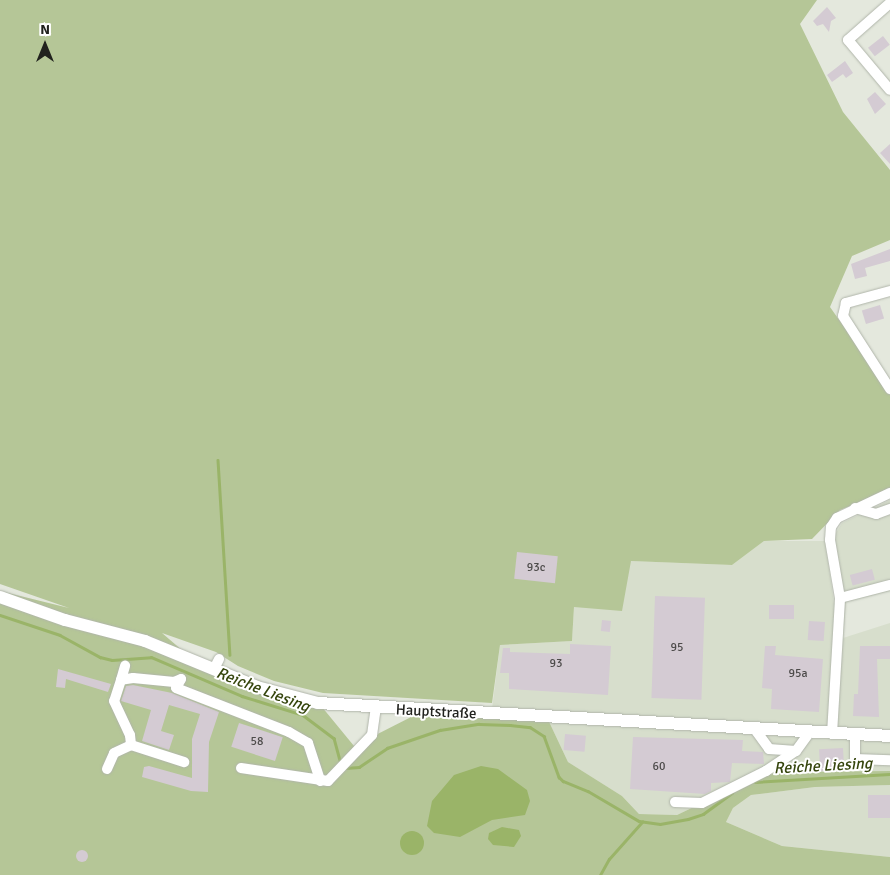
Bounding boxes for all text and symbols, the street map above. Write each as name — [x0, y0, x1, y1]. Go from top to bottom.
north arrow — [20, 20, 70, 70]
text: N — [40, 21, 50, 38]
house number: 93c — [527, 561, 545, 575]
house number: 95 — [671, 641, 683, 655]
house number: 93 — [550, 657, 562, 671]
water label: Reiche Liesing — [214, 663, 312, 717]
house number: 95a — [788, 667, 808, 681]
street label: Hauptstraße — [395, 701, 477, 723]
house number: 58 — [251, 735, 263, 749]
water label: Reiche Liesing — [773, 754, 873, 778]
house number: 60 — [653, 760, 665, 774]

